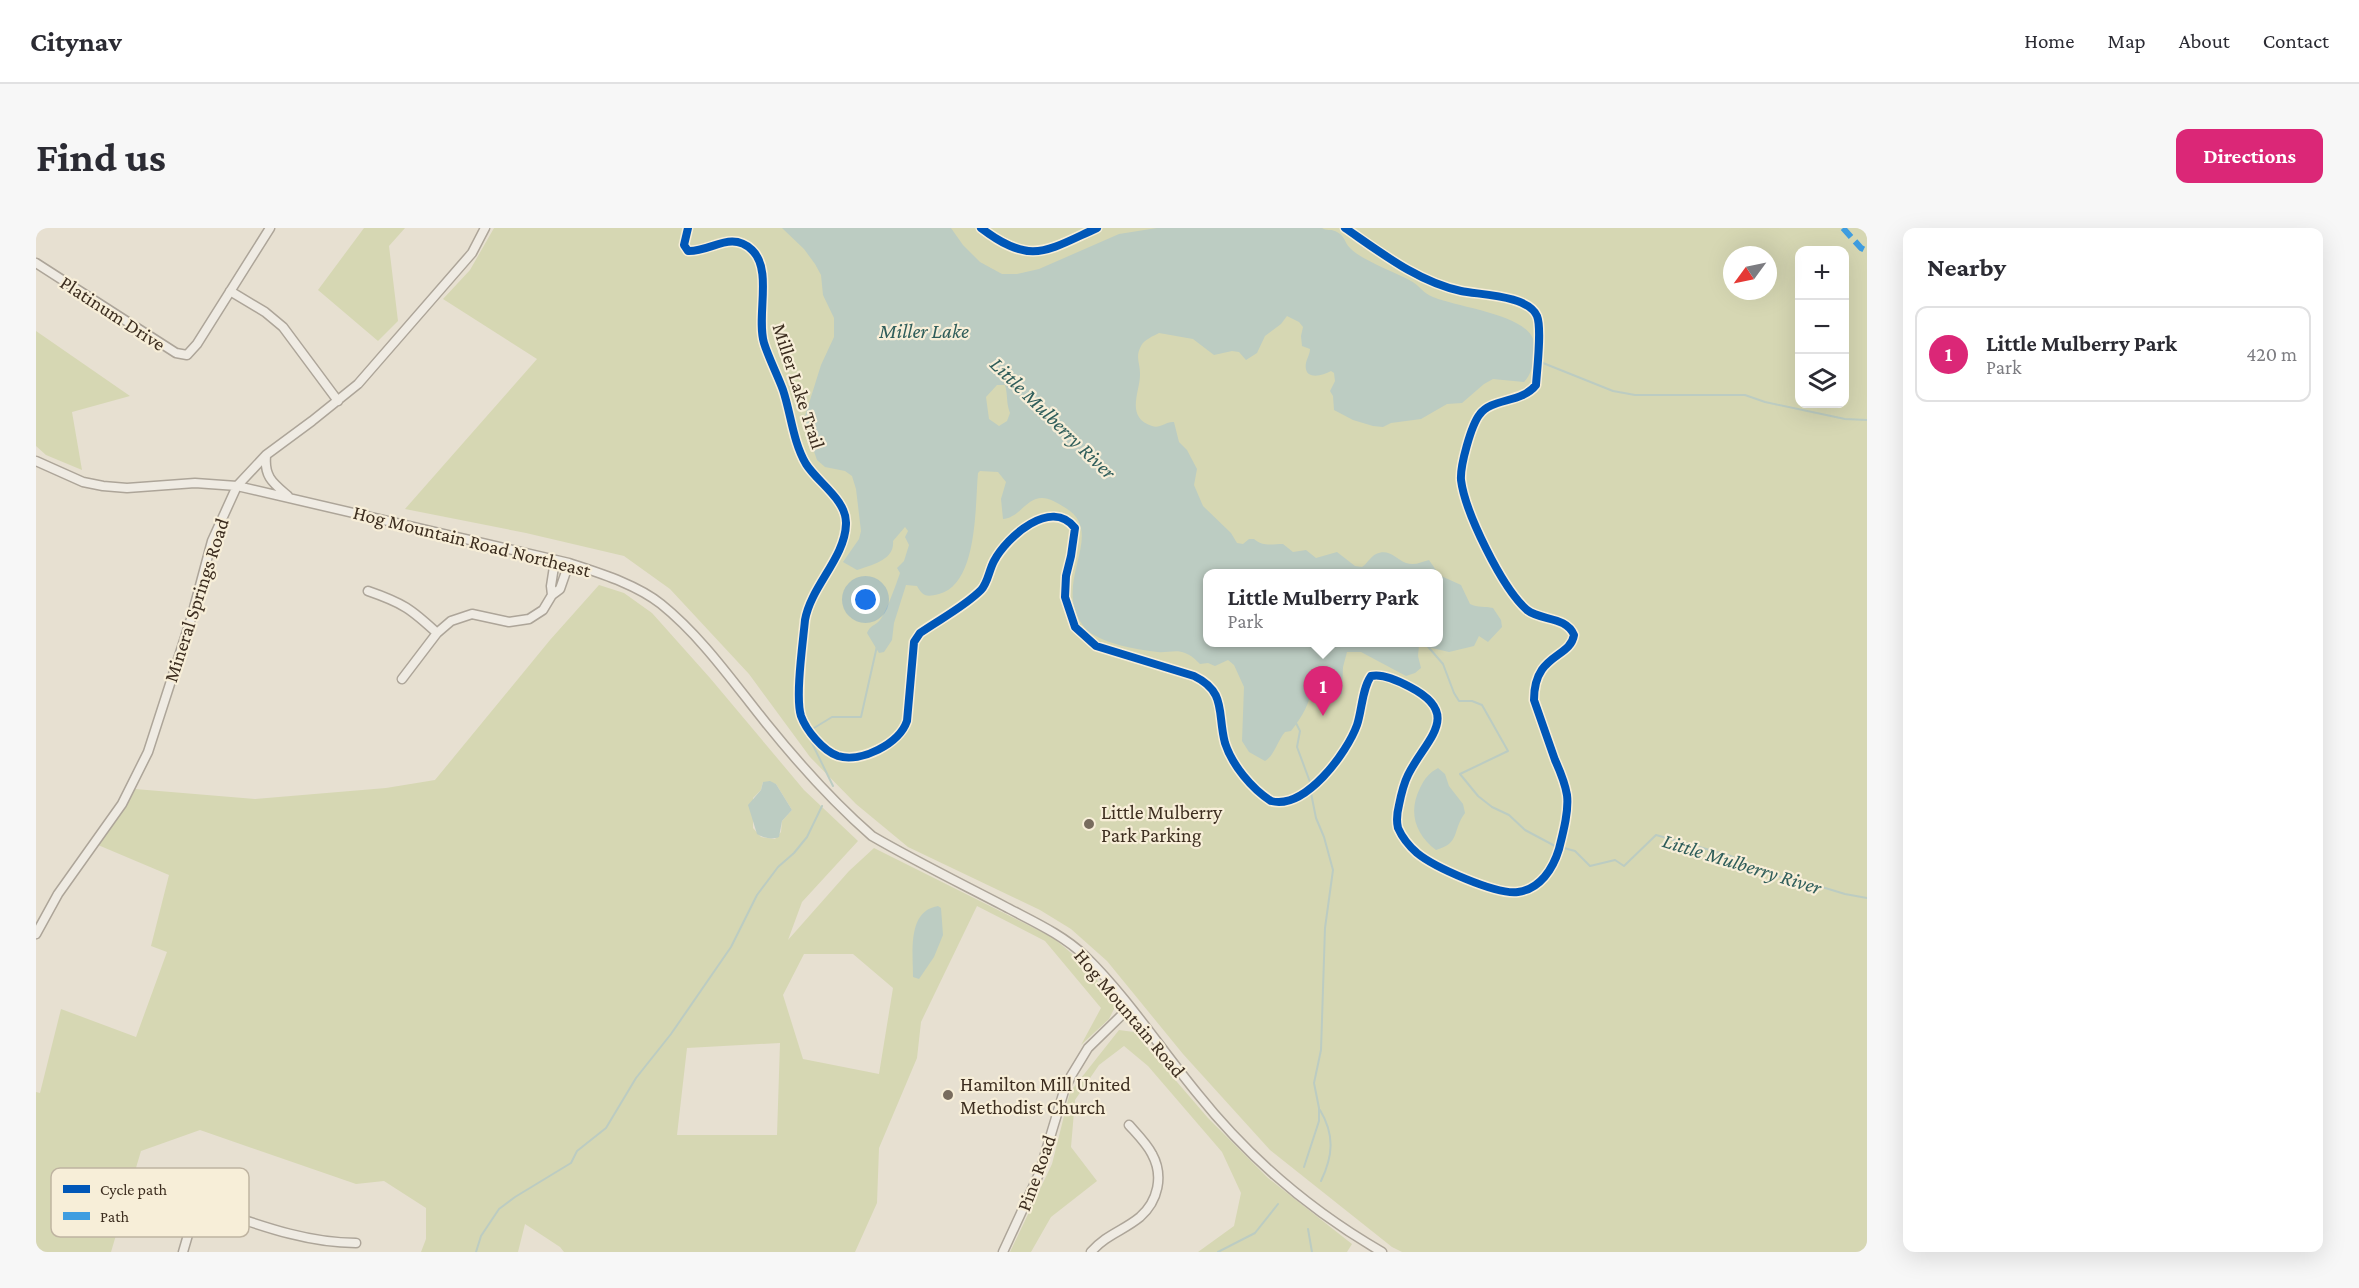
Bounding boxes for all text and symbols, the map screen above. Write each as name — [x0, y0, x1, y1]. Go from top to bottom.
text: Citynav — [30, 26, 122, 57]
text: Home — [2024, 29, 2074, 53]
text: Map — [2107, 29, 2146, 53]
text: About — [2179, 29, 2230, 53]
text: Contact — [2263, 29, 2329, 53]
button: Directions — [2176, 129, 2323, 183]
text: Find us — [36, 133, 166, 180]
north arrow — [1723, 246, 1777, 300]
map controls — [1795, 246, 1849, 408]
button: + — [1795, 246, 1849, 300]
text: Nearby — [1927, 253, 2006, 282]
street label: Platinum Drive — [56, 271, 170, 355]
button: − — [1795, 300, 1849, 354]
water label: Miller Lake — [878, 319, 969, 343]
street label: Miller Lake Trail — [768, 321, 830, 451]
text: Little Mulberry Park — [1986, 331, 2177, 356]
text: 1 — [1945, 343, 1952, 365]
text: 420 m — [2246, 343, 2297, 365]
water label: Little Mulberry River — [985, 352, 1121, 484]
button: layers — [1795, 354, 1849, 408]
text: Park — [1986, 356, 2022, 378]
street label: Hog Mountain Road Northeast — [351, 501, 593, 582]
street label: Mineral Springs Road — [159, 515, 234, 685]
popup — [1203, 569, 1443, 647]
your location — [851, 585, 880, 614]
text: Little Mulberry Park — [1228, 585, 1418, 610]
text: Park — [1228, 610, 1263, 632]
pin: 1 — [1304, 666, 1342, 716]
place label: Little Mulberry Park Parking — [1101, 801, 1223, 847]
marker: Little Mulberry Park Parking — [1082, 817, 1096, 831]
water label: Little Mulberry River — [1660, 828, 1825, 900]
street label: Hog Mountain Road — [1069, 944, 1190, 1083]
place label: Hamilton Mill United Methodist Church — [960, 1073, 1131, 1118]
marker: Hamilton Mill United Methodist Church — [941, 1088, 955, 1102]
street label: Pine Road — [1012, 1132, 1060, 1214]
legend — [51, 1168, 249, 1237]
text: Cycle path — [100, 1181, 167, 1199]
text: Path — [100, 1208, 130, 1225]

